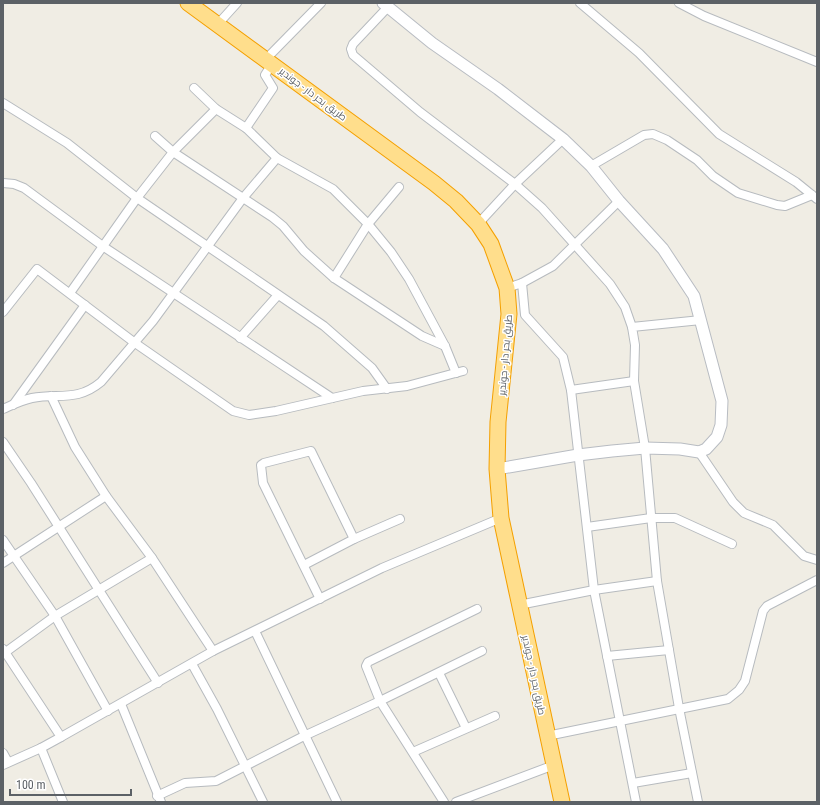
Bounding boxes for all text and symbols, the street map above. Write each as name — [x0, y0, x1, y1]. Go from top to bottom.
street label: طريق بحر دار - جوندير — [276, 65, 349, 124]
street label: طريق بحر دار - جوندير — [496, 314, 515, 397]
street label: طريق بحر دار - جوندير — [519, 633, 548, 716]
scale bar — [10, 771, 131, 797]
text: 100 m — [16, 778, 46, 792]

